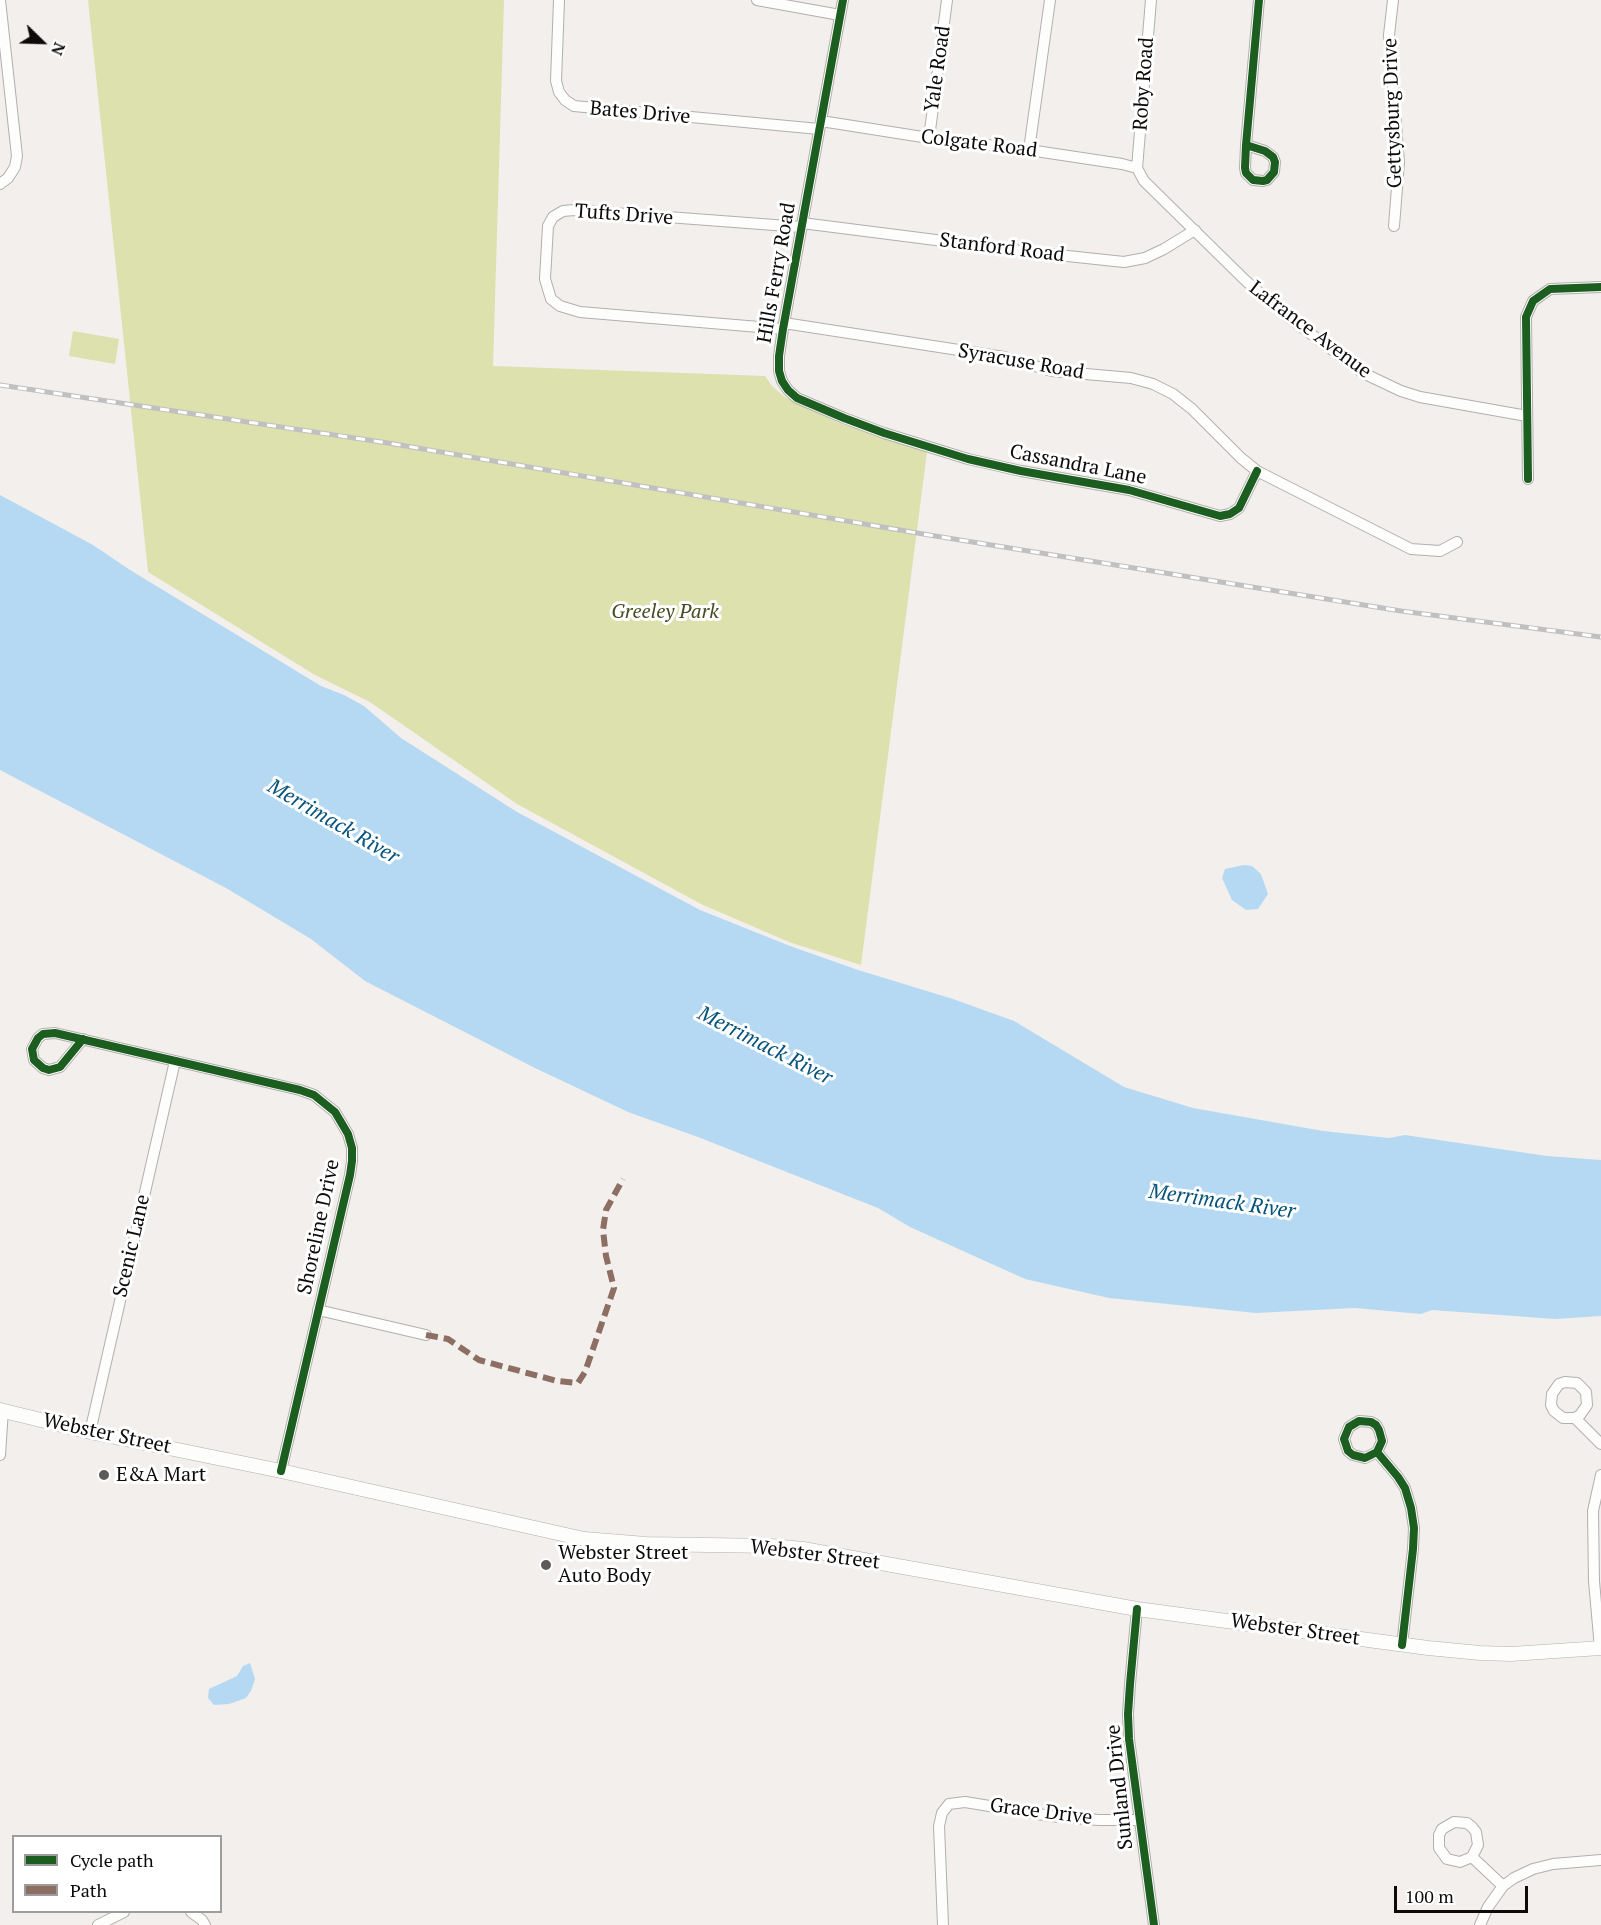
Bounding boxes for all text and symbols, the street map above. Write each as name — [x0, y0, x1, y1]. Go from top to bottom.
north arrow — [12, 12, 72, 72]
street label: Yale Road — [920, 24, 956, 114]
street label: Roby Road — [1129, 37, 1159, 131]
street label: Gettysburg Drive — [1378, 37, 1408, 189]
text: N — [46, 39, 71, 59]
street label: Bates Drive — [589, 97, 691, 129]
street label: Colgate Road — [919, 125, 1039, 163]
street label: Tufts Drive — [574, 200, 674, 230]
street label: Hills Ferry Road — [753, 201, 801, 345]
street label: Stanford Road — [938, 228, 1066, 268]
street label: Lafrance Avenue — [1244, 276, 1376, 384]
street label: Syracuse Road — [956, 339, 1086, 385]
street label: Cassandra Lane — [1007, 440, 1149, 490]
park label: Greeley Park — [611, 600, 719, 624]
water label: Merrimack River — [263, 774, 403, 870]
water label: Merrimack River — [694, 1001, 836, 1091]
street label: Shoreline Drive — [293, 1157, 345, 1297]
water label: Merrimack River — [1147, 1179, 1297, 1225]
street label: Scenic Lane — [109, 1192, 155, 1300]
street label: Webster Street — [41, 1409, 173, 1459]
place label: E&A Mart — [116, 1463, 206, 1487]
marker: E&A Mart — [97, 1468, 111, 1482]
street label: Webster Street — [749, 1535, 881, 1575]
place label: Webster Street Auto Body — [558, 1541, 688, 1588]
marker: Webster Street Auto Body — [539, 1558, 553, 1572]
street label: Webster Street — [1229, 1609, 1361, 1651]
street label: Sunland Drive — [1101, 1723, 1139, 1851]
street label: Grace Drive — [988, 1794, 1094, 1830]
legend — [12, 1835, 222, 1913]
text: Cycle path — [70, 1848, 154, 1872]
scale bar — [1397, 1874, 1530, 1912]
text: Path — [70, 1878, 107, 1902]
text: 100 m — [1405, 1884, 1454, 1908]

